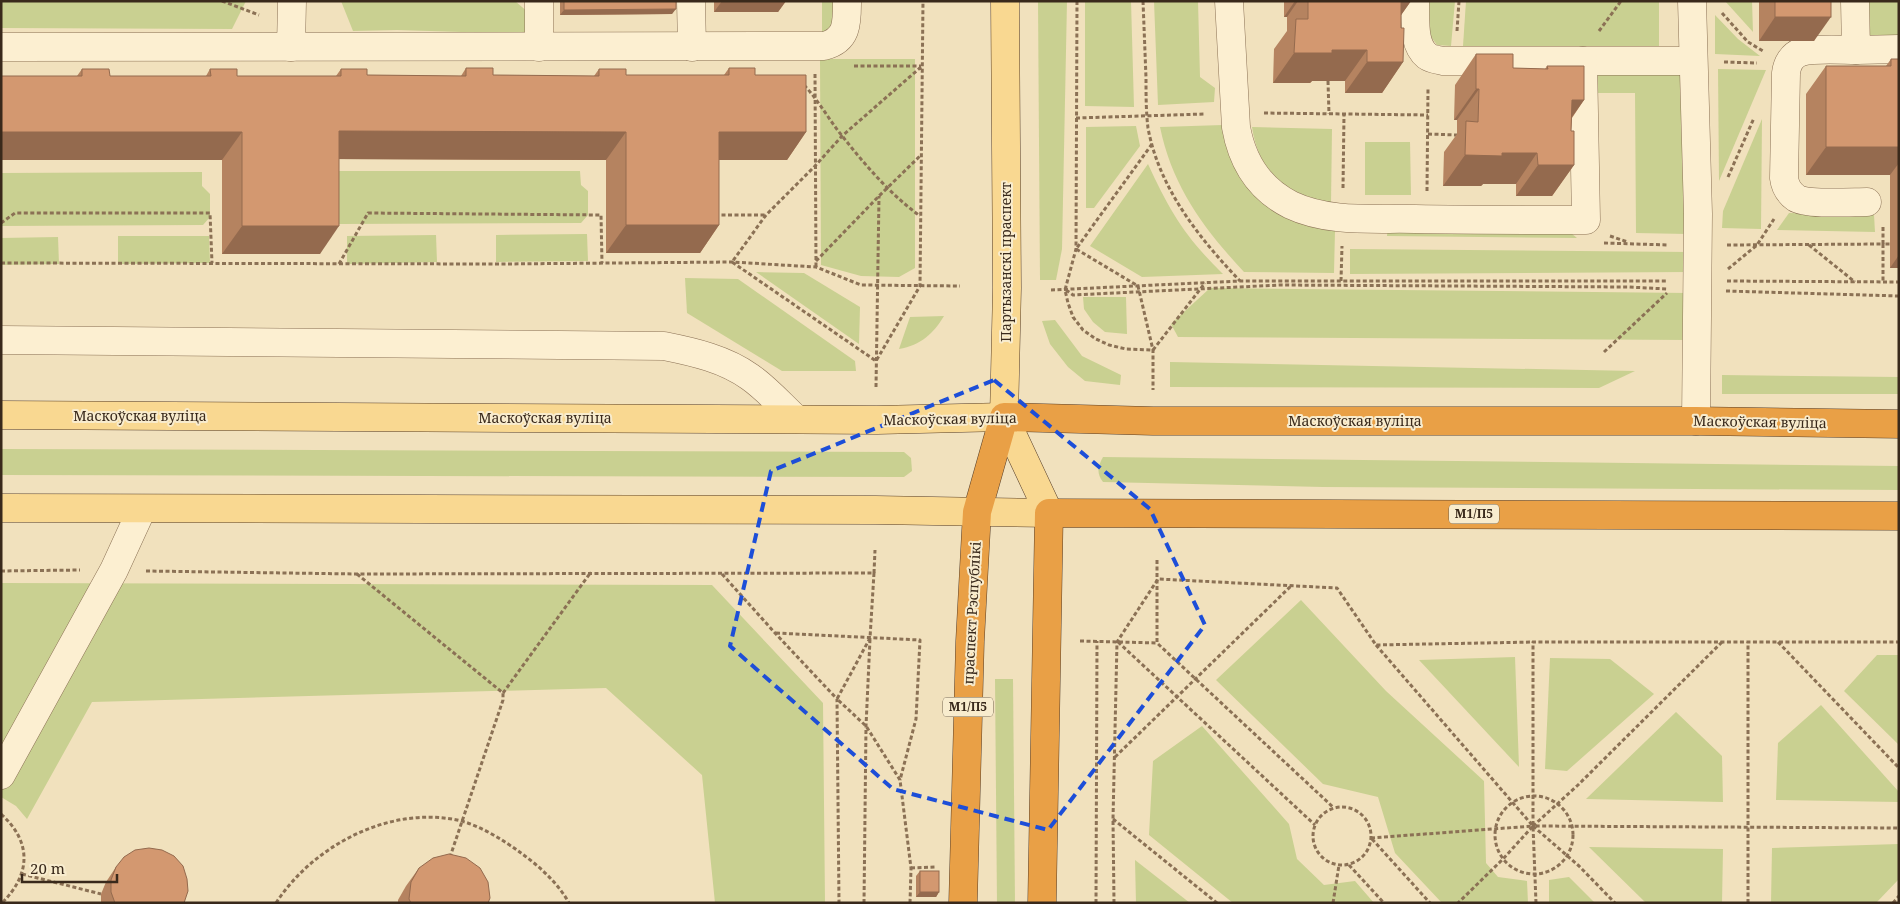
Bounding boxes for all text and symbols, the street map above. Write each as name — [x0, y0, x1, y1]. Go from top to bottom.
street label: Партызанскі праспект — [996, 181, 1015, 342]
street label: Маскоўская вуліца — [73, 406, 207, 425]
street label: Маскоўская вуліца — [478, 408, 612, 427]
street label: Маскоўская вуліца — [883, 408, 1017, 429]
street label: Маскоўская вуліца — [1288, 411, 1422, 430]
street label: Маскоўская вуліца — [1693, 411, 1827, 432]
road number: М1/П5 — [1449, 504, 1499, 524]
street label: праспект Рэспублікі — [958, 541, 985, 685]
road number: М1/П5 — [943, 698, 993, 716]
scale bar — [22, 852, 118, 884]
text: 20 m — [30, 858, 65, 878]

